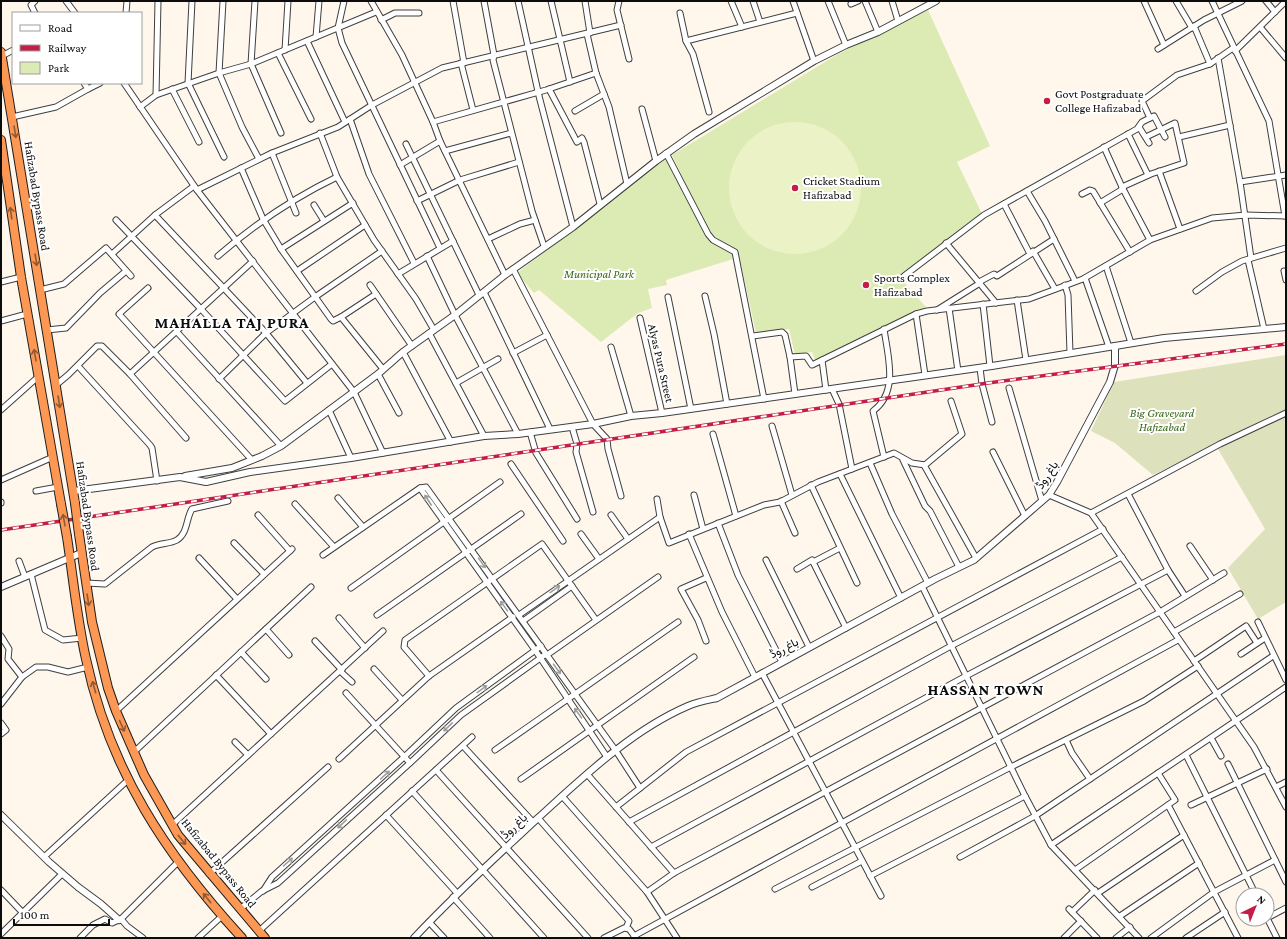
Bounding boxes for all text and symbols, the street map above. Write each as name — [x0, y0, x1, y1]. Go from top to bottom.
legend — [12, 12, 142, 84]
text: Road — [48, 21, 73, 35]
text: Railway — [48, 41, 87, 55]
text: Park — [48, 61, 70, 75]
place label: Govt Postgraduate College Hafizabad — [1055, 87, 1143, 115]
marker: Govt Postgraduate College Hafizabad — [1042, 96, 1052, 106]
one-way arrow — [11, 125, 19, 138]
street label: Hafizabad Bypass Road — [21, 140, 53, 252]
place label: Cricket Stadium Hafizabad — [803, 174, 880, 202]
marker: Cricket Stadium Hafizabad — [790, 183, 800, 193]
one-way arrow — [7, 207, 15, 220]
one-way arrow — [32, 254, 40, 267]
park label: Municipal Park — [563, 267, 635, 281]
place label: Sports Complex Hafizabad — [874, 271, 950, 299]
marker: Sports Complex Hafizabad — [861, 280, 871, 290]
district label: MAHALLA TAJ PURA — [155, 314, 309, 331]
street label: Alyas Pura Street — [645, 322, 677, 405]
one-way arrow — [31, 349, 39, 362]
one-way arrow — [55, 396, 63, 409]
park label: Big Graveyard Hafizabad — [1130, 406, 1195, 434]
street label: باغ روڈ — [1033, 458, 1063, 493]
street label: Hafizabad Bypass Road — [73, 460, 103, 572]
one-way arrow — [424, 495, 432, 506]
one-way arrow — [60, 514, 68, 527]
one-way arrow — [478, 558, 486, 569]
one-way arrow — [549, 585, 560, 593]
one-way arrow — [84, 594, 92, 607]
one-way arrow — [499, 601, 508, 612]
street label: باغ روڈ — [767, 635, 802, 663]
one-way arrow — [553, 664, 561, 675]
one-way arrow — [89, 681, 97, 694]
district label: HASSAN TOWN — [927, 681, 1045, 698]
one-way arrow — [476, 685, 487, 693]
one-way arrow — [574, 708, 582, 719]
one-way arrow — [119, 719, 126, 731]
one-way arrow — [443, 722, 453, 732]
one-way arrow — [379, 771, 389, 780]
street label: باغ روڈ — [498, 810, 531, 843]
street label: Hafizabad Bypass Road — [179, 816, 260, 911]
one-way arrow — [337, 820, 347, 829]
one-way arrow — [178, 835, 187, 846]
one-way arrow — [283, 858, 293, 867]
north arrow — [1235, 887, 1275, 927]
one-way arrow — [203, 893, 212, 903]
text: N — [1255, 893, 1269, 907]
scale bar — [14, 901, 109, 927]
text: 100 m — [20, 908, 50, 922]

